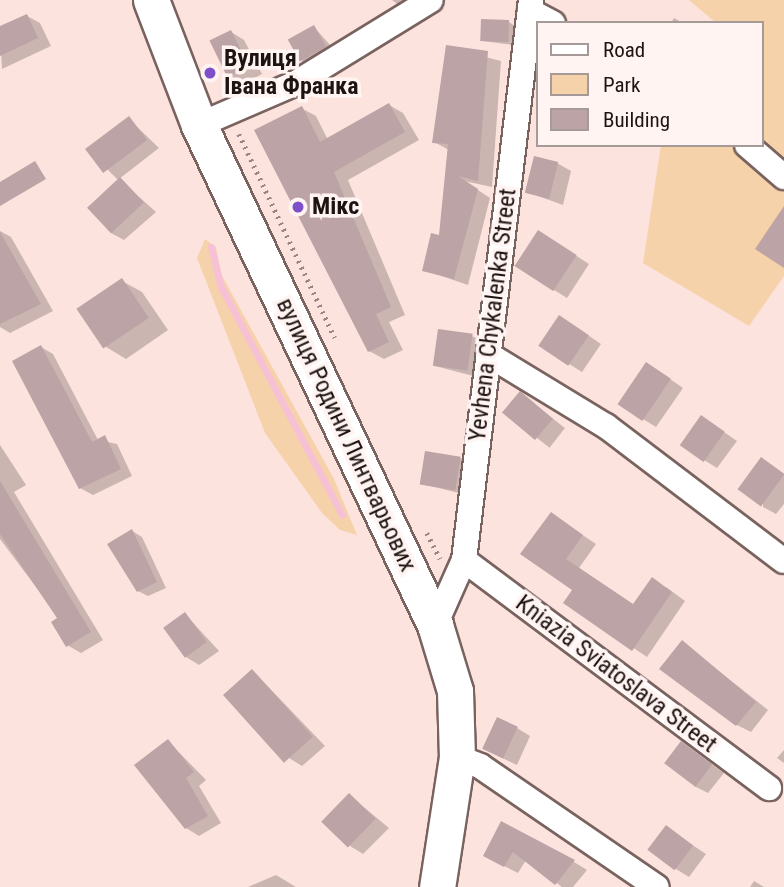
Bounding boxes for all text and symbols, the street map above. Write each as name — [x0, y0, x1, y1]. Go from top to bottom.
legend — [536, 21, 763, 147]
text: Road — [603, 38, 645, 62]
place label: Вулиця Івана Франка — [224, 45, 358, 101]
marker: Вулиця Івана Франка — [202, 65, 218, 81]
text: Park — [603, 73, 640, 97]
text: Building — [603, 108, 670, 132]
street label: Yevhena Chykalenka Street — [463, 187, 523, 443]
place label: Мікс — [312, 193, 359, 221]
marker: Мікс — [290, 199, 306, 215]
street label: вулиця Родини Линтварьових — [270, 294, 422, 576]
street label: Kniazia Sviatoslava Street — [510, 589, 722, 759]

